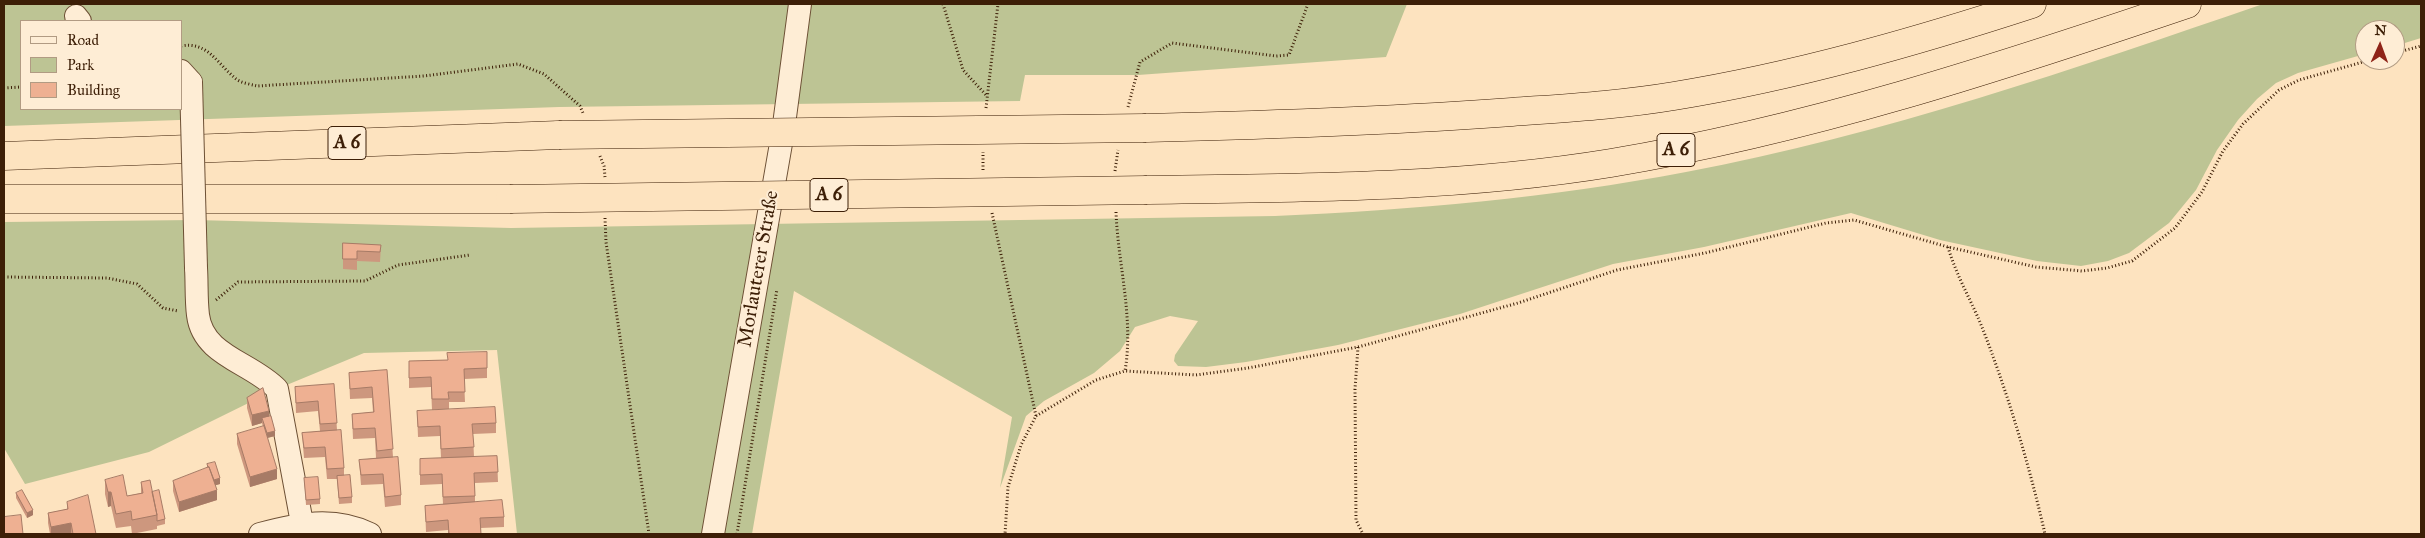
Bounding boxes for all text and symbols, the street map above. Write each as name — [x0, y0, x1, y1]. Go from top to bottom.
legend — [20, 20, 182, 110]
north arrow — [2355, 20, 2405, 70]
text: N — [2374, 22, 2387, 39]
text: Road — [67, 31, 99, 49]
text: Park — [67, 56, 94, 74]
text: Building — [67, 81, 120, 99]
road number: A 6 — [328, 126, 366, 160]
road number: A 6 — [1657, 134, 1695, 166]
road number: A 6 — [810, 178, 848, 212]
street label: Morlauterer Straße — [733, 189, 785, 349]

